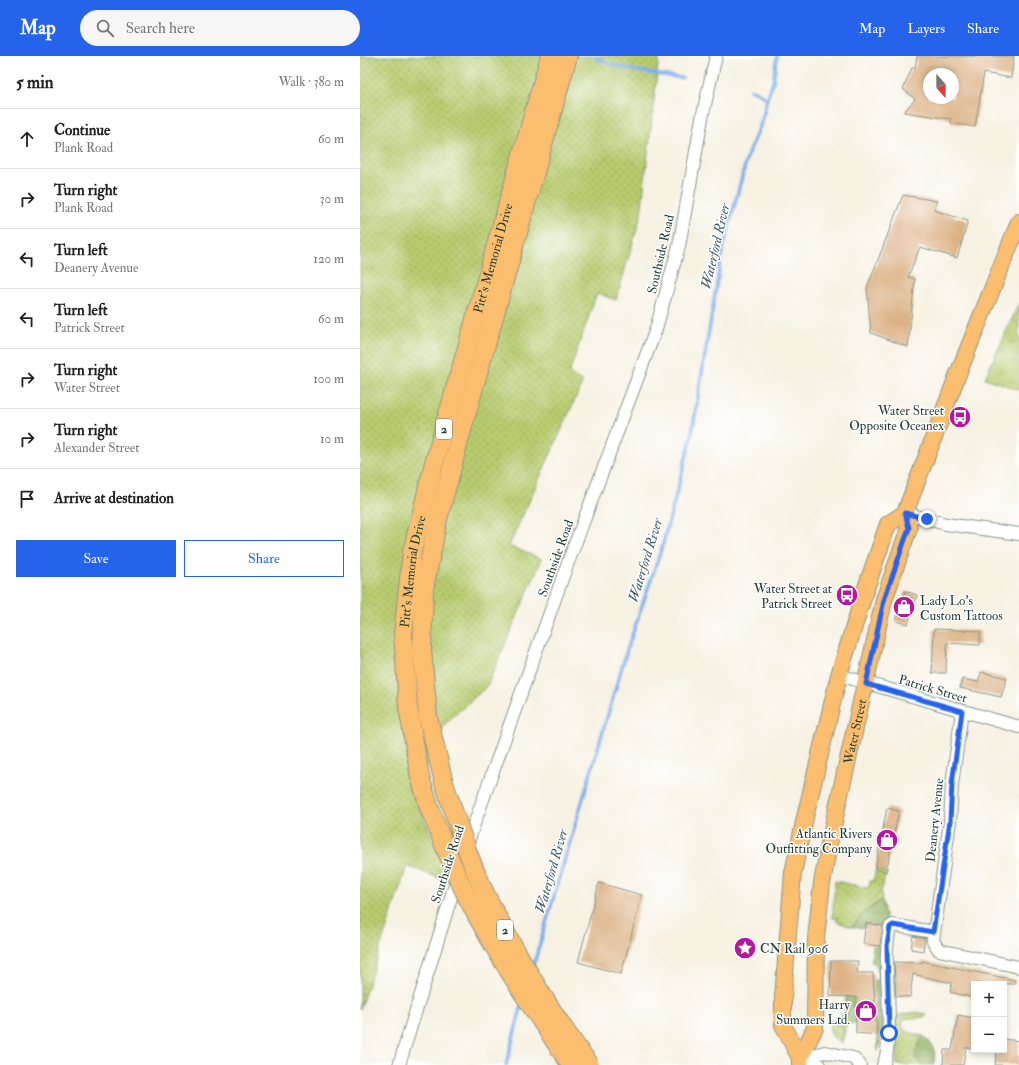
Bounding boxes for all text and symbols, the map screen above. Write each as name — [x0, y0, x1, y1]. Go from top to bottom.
search box — [80, 10, 360, 46]
text: Map — [20, 16, 56, 40]
icon: search — [94, 17, 116, 39]
text: Search here — [126, 19, 195, 38]
text: Map — [859, 20, 885, 37]
text: Layers — [907, 20, 945, 37]
text: Share — [967, 20, 999, 37]
north arrow — [923, 68, 959, 104]
text: 5 min — [16, 72, 54, 93]
text: Walk · 380 m — [278, 74, 344, 90]
text: Continue — [54, 121, 110, 140]
icon: ahead — [16, 128, 38, 150]
text: 60 m — [318, 131, 344, 147]
text: Plank Road — [54, 140, 113, 156]
text: Turn right — [54, 181, 117, 200]
icon: right — [16, 188, 38, 210]
text: 30 m — [320, 191, 344, 207]
text: Plank Road — [54, 200, 113, 216]
street label: Pitt's Memorial Drive — [470, 201, 517, 315]
water label: Waterford River — [697, 201, 734, 290]
street label: Southside Road — [644, 212, 678, 295]
text: Turn left — [54, 241, 108, 260]
icon: left — [16, 248, 38, 270]
text: 120 m — [313, 251, 344, 267]
text: Deanery Avenue — [54, 260, 138, 276]
text: Turn left — [54, 301, 108, 320]
icon: left — [16, 308, 38, 330]
text: 60 m — [318, 311, 344, 327]
text: Patrick Street — [54, 320, 125, 336]
text: Turn right — [54, 361, 117, 380]
icon: right — [16, 368, 38, 390]
text: 100 m — [313, 371, 344, 387]
text: Water Street — [54, 380, 120, 396]
place label: Water Street Opposite Oceanex — [849, 403, 944, 435]
bus stop icon: Water Street Opposite Oceanex — [947, 404, 973, 430]
road number: 2 — [436, 419, 452, 439]
text: Turn right — [54, 421, 117, 440]
icon: right — [16, 428, 38, 450]
text: 10 m — [320, 431, 344, 447]
text: Alexander Street — [54, 440, 140, 456]
icon: arrive — [16, 488, 38, 510]
text: Arrive at destination — [54, 489, 174, 508]
route end — [918, 510, 936, 528]
street label: Pitt's Memorial Drive — [397, 513, 430, 628]
water label: Waterford River — [625, 515, 667, 604]
street label: Southside Road — [535, 517, 577, 599]
button: Save — [16, 540, 176, 577]
button: Share — [184, 540, 344, 577]
place label: Water Street at Patrick Street — [753, 581, 832, 612]
bus stop icon: Water Street at Patrick Street — [834, 582, 860, 608]
place label: Lady Lo's Custom Tattoos — [920, 593, 1003, 624]
shop icon: Lady Lo's Custom Tattoos — [891, 594, 917, 620]
street label: Patrick Street — [897, 672, 969, 706]
street label: Water Street — [840, 698, 870, 766]
street label: Deanery Avenue — [923, 777, 948, 863]
street label: Southside Road — [428, 823, 468, 905]
water label: Waterford River — [531, 826, 572, 915]
place label: Atlantic Rivers Outfitting Company — [766, 826, 873, 858]
shop icon: Atlantic Rivers Outfitting Company — [874, 827, 900, 853]
road number: 2 — [497, 920, 513, 940]
place icon: CN Rail 906 — [732, 935, 758, 961]
place label: CN Rail 906 — [760, 941, 829, 957]
map controls — [971, 981, 1007, 1053]
button: + — [971, 981, 1007, 1017]
place label: Harry Summers Ltd. — [776, 997, 850, 1028]
shop icon: Harry Summers Ltd. — [853, 998, 879, 1024]
button: − — [971, 1017, 1007, 1053]
route start — [880, 1024, 898, 1042]

